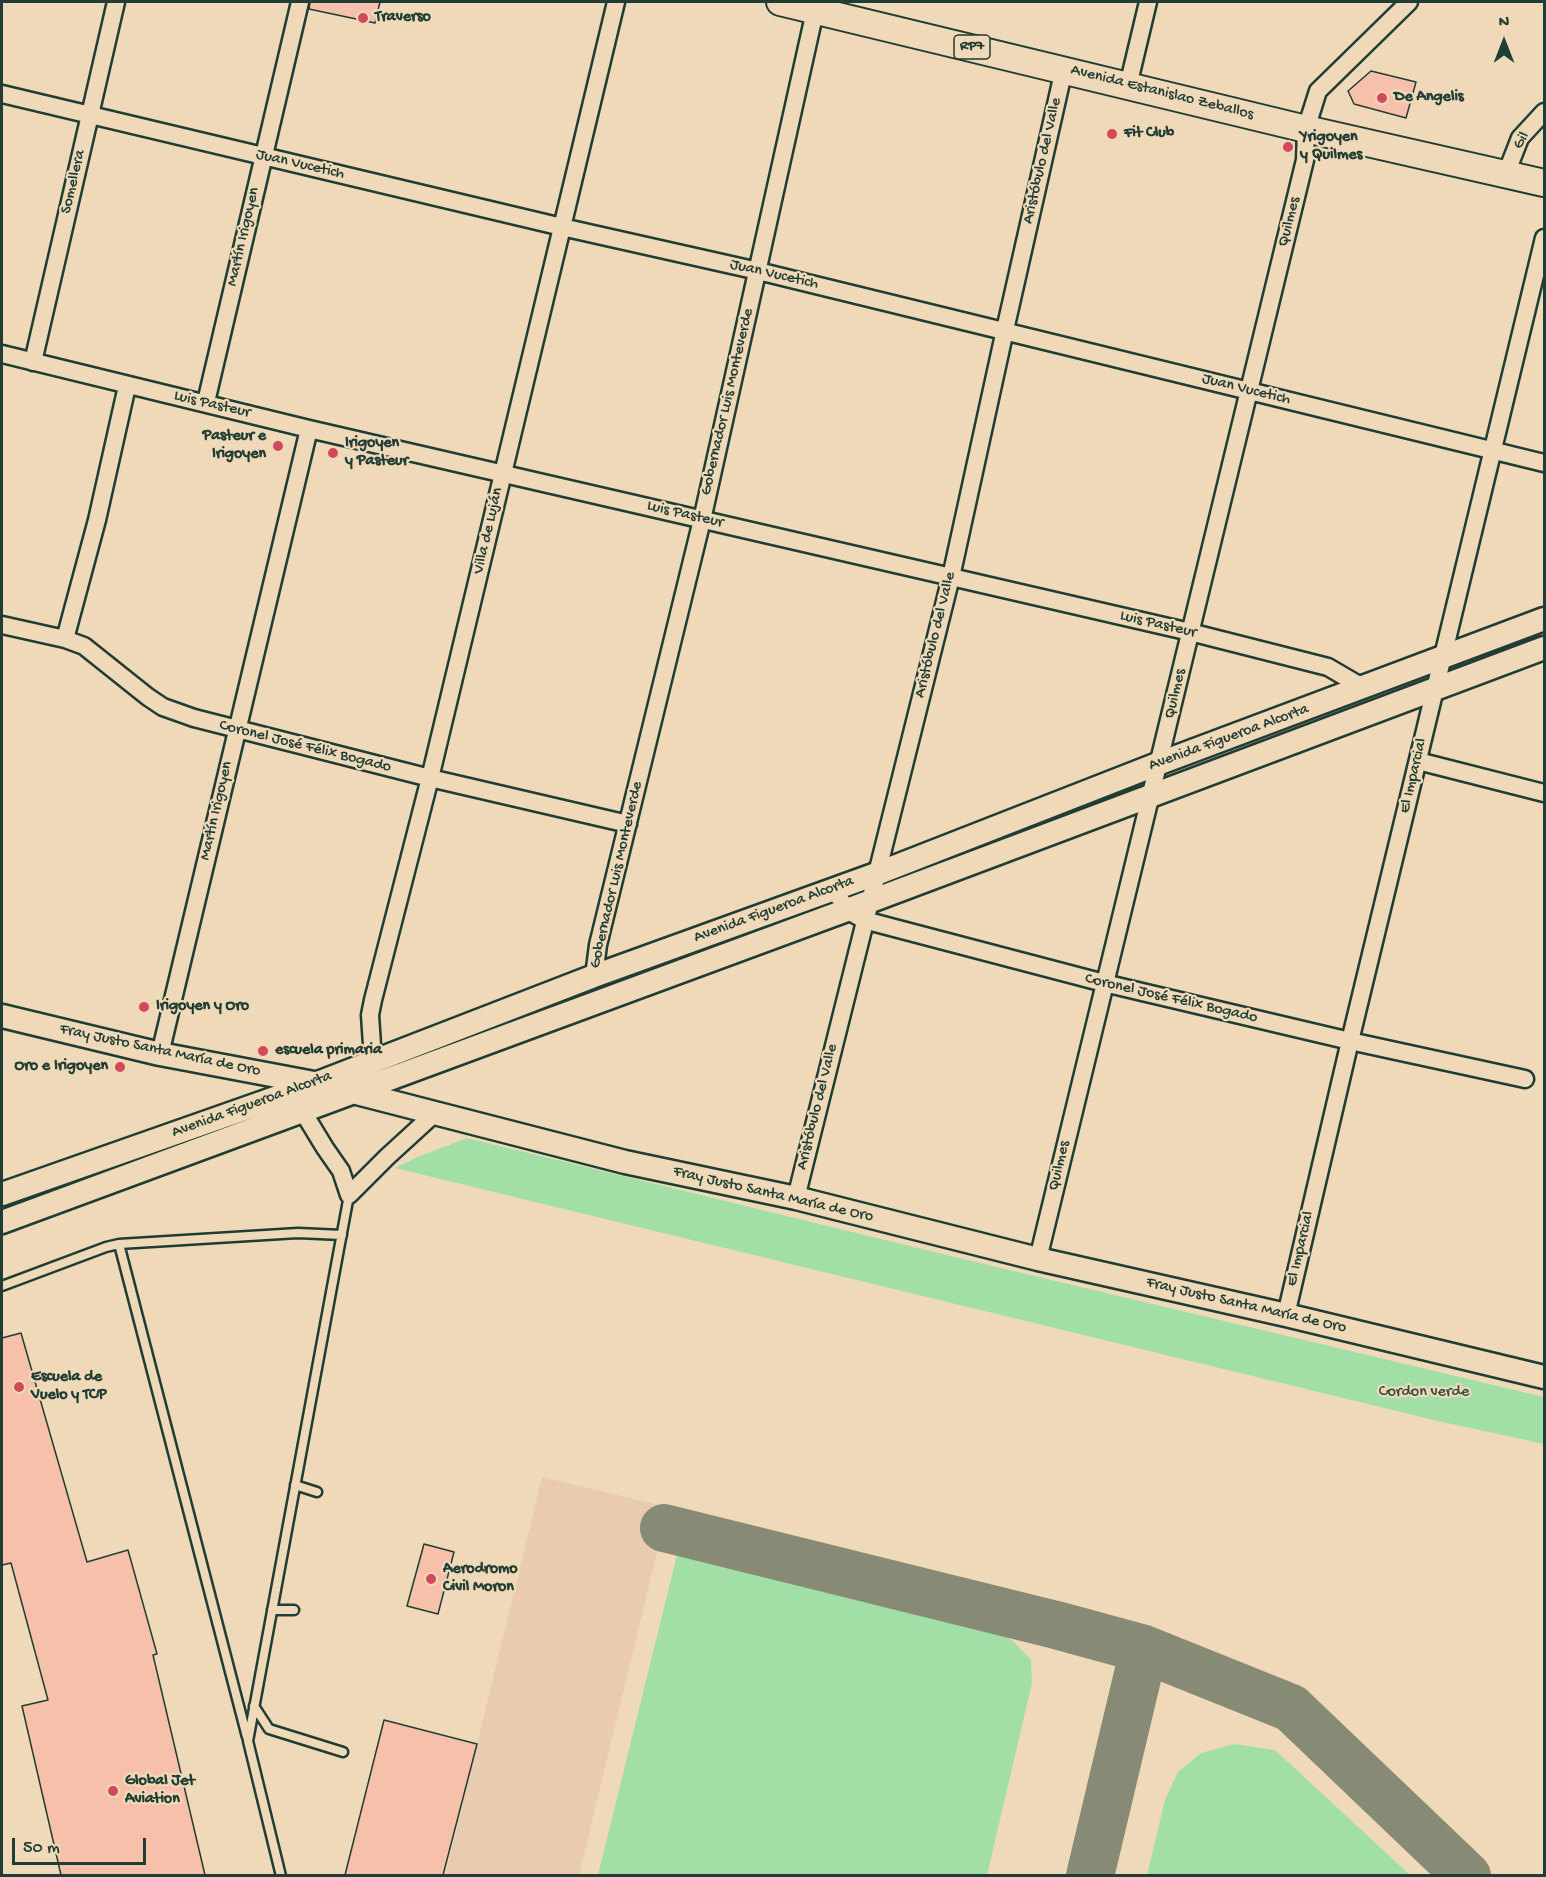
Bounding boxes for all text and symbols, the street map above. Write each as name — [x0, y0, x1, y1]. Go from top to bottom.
place label: Traverso — [375, 8, 431, 28]
marker: Traverso — [356, 11, 370, 25]
north arrow — [1474, 12, 1534, 72]
text: N — [1499, 14, 1509, 33]
road number: RP7 — [954, 35, 990, 59]
street label: Avenida Estanislao Zeballos — [1069, 61, 1255, 125]
place label: De Angelis — [1394, 88, 1464, 108]
marker: De Angelis — [1375, 91, 1389, 105]
street label: Aristóbulo del Valle — [1019, 96, 1067, 226]
place label: Fit Club — [1124, 124, 1174, 144]
marker: Fit Club — [1105, 127, 1119, 141]
place label: Yrigoyen y Quilmes — [1300, 128, 1362, 166]
street label: Gil — [1509, 129, 1535, 153]
marker: Yrigoyen y Quilmes — [1281, 140, 1295, 154]
street label: Juan Vucetich — [254, 145, 346, 185]
street label: Somellera — [57, 148, 91, 216]
street label: Martín Irigoyen — [223, 186, 265, 288]
street label: Quilmes — [1275, 195, 1305, 249]
street label: Juan Vucetich — [728, 255, 820, 295]
street label: Gobernador Luis Monteverde — [697, 307, 759, 497]
street label: Juan Vucetich — [1200, 370, 1292, 410]
street label: Luis Pasteur — [172, 387, 252, 423]
place label: Pasteur e Irigoyen — [202, 427, 266, 465]
place label: Irigoyen y Pasteur — [345, 434, 408, 472]
marker: Pasteur e Irigoyen — [271, 439, 285, 453]
marker: Irigoyen y Pasteur — [326, 446, 340, 460]
street label: Villa de Luján — [470, 486, 508, 576]
street label: Luis Pasteur — [645, 497, 725, 533]
street label: Aristóbulo del Valle — [911, 570, 961, 700]
street label: Luis Pasteur — [1118, 607, 1198, 643]
street label: Quilmes — [1161, 667, 1191, 721]
street label: Avenida Figueroa Alcorta — [1146, 700, 1312, 776]
street label: Coronel José Félix Bogado — [217, 716, 393, 778]
street label: El Imparcial — [1396, 737, 1432, 815]
street label: Martín Irigoyen — [196, 760, 238, 862]
street label: Gobernador Luis Monteverde — [586, 780, 648, 970]
street label: Avenida Figueroa Alcorta — [691, 872, 857, 948]
street label: Coronel José Félix Bogado — [1083, 970, 1259, 1028]
place label: Irigoyen y Oro — [156, 997, 249, 1017]
marker: Irigoyen y Oro — [137, 1000, 151, 1014]
street label: Fray Justo Santa María de Oro — [58, 1020, 262, 1082]
place label: escuela primaria — [275, 1041, 382, 1061]
street label: Aristóbulo del Valle — [793, 1042, 843, 1172]
marker: escuela primaria — [256, 1044, 270, 1058]
place label: Oro e Irigoyen — [14, 1057, 108, 1077]
marker: Oro e Irigoyen — [113, 1060, 127, 1074]
street label: Avenida Figueroa Alcorta — [169, 1067, 335, 1143]
street label: Quilmes — [1045, 1139, 1075, 1193]
street label: Fray Justo Santa María de Oro — [671, 1163, 875, 1227]
street label: El Imparcial — [1283, 1210, 1319, 1288]
street label: Fray Justo Santa María de Oro — [1144, 1274, 1348, 1338]
place label: Escuela de Vuelo y TCP — [31, 1368, 107, 1406]
marker: Escuela de Vuelo y TCP — [12, 1380, 26, 1394]
park label: Cordon verde — [1379, 1383, 1469, 1403]
place label: Aerodromo Civil Moron — [443, 1560, 518, 1598]
marker: Aerodromo Civil Moron — [424, 1572, 438, 1586]
place label: Global Jet Aviation — [125, 1772, 195, 1810]
marker: Global Jet Aviation — [106, 1784, 120, 1798]
scale bar — [15, 1826, 148, 1864]
text: 50 m — [23, 1838, 60, 1859]

